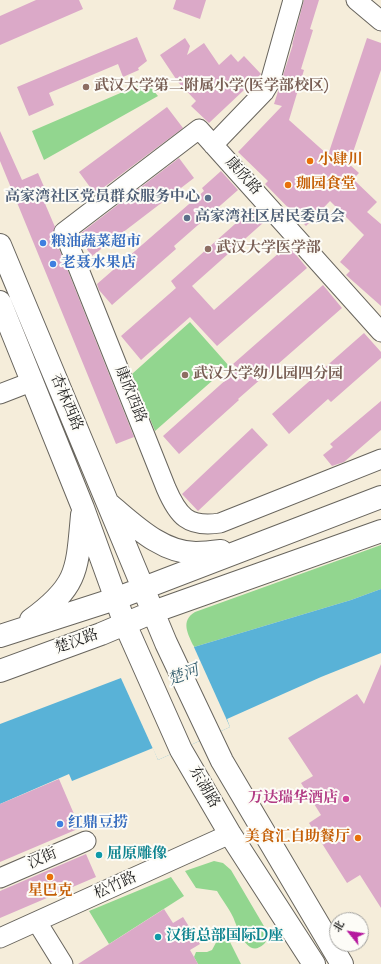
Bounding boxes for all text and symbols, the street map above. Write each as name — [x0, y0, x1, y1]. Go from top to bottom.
place label: 武汉大学第二附属小学(医学部校区) — [94, 78, 329, 96]
marker: 武汉大学第二附属小学(医学部校区) — [81, 82, 91, 92]
place label: 小肆川 — [318, 152, 363, 170]
street label: 康欣路 — [220, 154, 264, 200]
marker: 小肆川 — [305, 156, 315, 166]
place label: 珈园食堂 — [296, 176, 356, 194]
marker: 珈园食堂 — [283, 180, 293, 190]
place label: 高家湾社区党员群众服务中心 — [5, 189, 200, 207]
marker: 高家湾社区党员群众服务中心 — [203, 193, 213, 203]
place label: 高家湾社区居民委员会 — [195, 209, 345, 227]
marker: 高家湾社区居民委员会 — [182, 213, 192, 223]
place label: 粮油蔬菜超市 — [51, 234, 141, 252]
marker: 粮油蔬菜超市 — [38, 238, 48, 248]
place label: 武汉大学医学部 — [216, 240, 321, 258]
marker: 武汉大学医学部 — [203, 244, 213, 254]
place label: 老聂水果店 — [61, 255, 136, 273]
marker: 老聂水果店 — [48, 259, 58, 269]
street label: 康欣西路 — [109, 364, 149, 426]
place label: 武汉大学幼儿园四分园 — [193, 366, 343, 384]
marker: 武汉大学幼儿园四分园 — [180, 370, 190, 380]
street label: 杏林西路 — [45, 372, 85, 434]
street label: 楚汉路 — [53, 627, 101, 659]
water label: 楚河 — [166, 662, 202, 692]
street label: 东湖路 — [184, 764, 222, 812]
place label: 万达瑞华酒店 — [248, 790, 338, 808]
marker: 万达瑞华酒店 — [341, 794, 351, 804]
place label: 红鼎豆捞 — [68, 815, 128, 833]
marker: 红鼎豆捞 — [55, 819, 65, 829]
place label: 美食汇自助餐厅 — [245, 829, 350, 847]
marker: 美食汇自助餐厅 — [353, 833, 363, 843]
street label: 汉街 — [26, 846, 60, 874]
place label: 屈原雕像 — [107, 846, 167, 864]
marker: 屈原雕像 — [94, 850, 104, 860]
street label: 松竹路 — [92, 870, 140, 904]
marker: 星巴克 — [45, 872, 55, 882]
place label: 星巴克 — [28, 883, 72, 901]
north arrow — [329, 912, 369, 952]
text: 北 — [330, 918, 349, 935]
place label: 汉街总部国际D座 — [166, 928, 283, 946]
marker: 汉街总部国际D座 — [153, 932, 163, 942]

